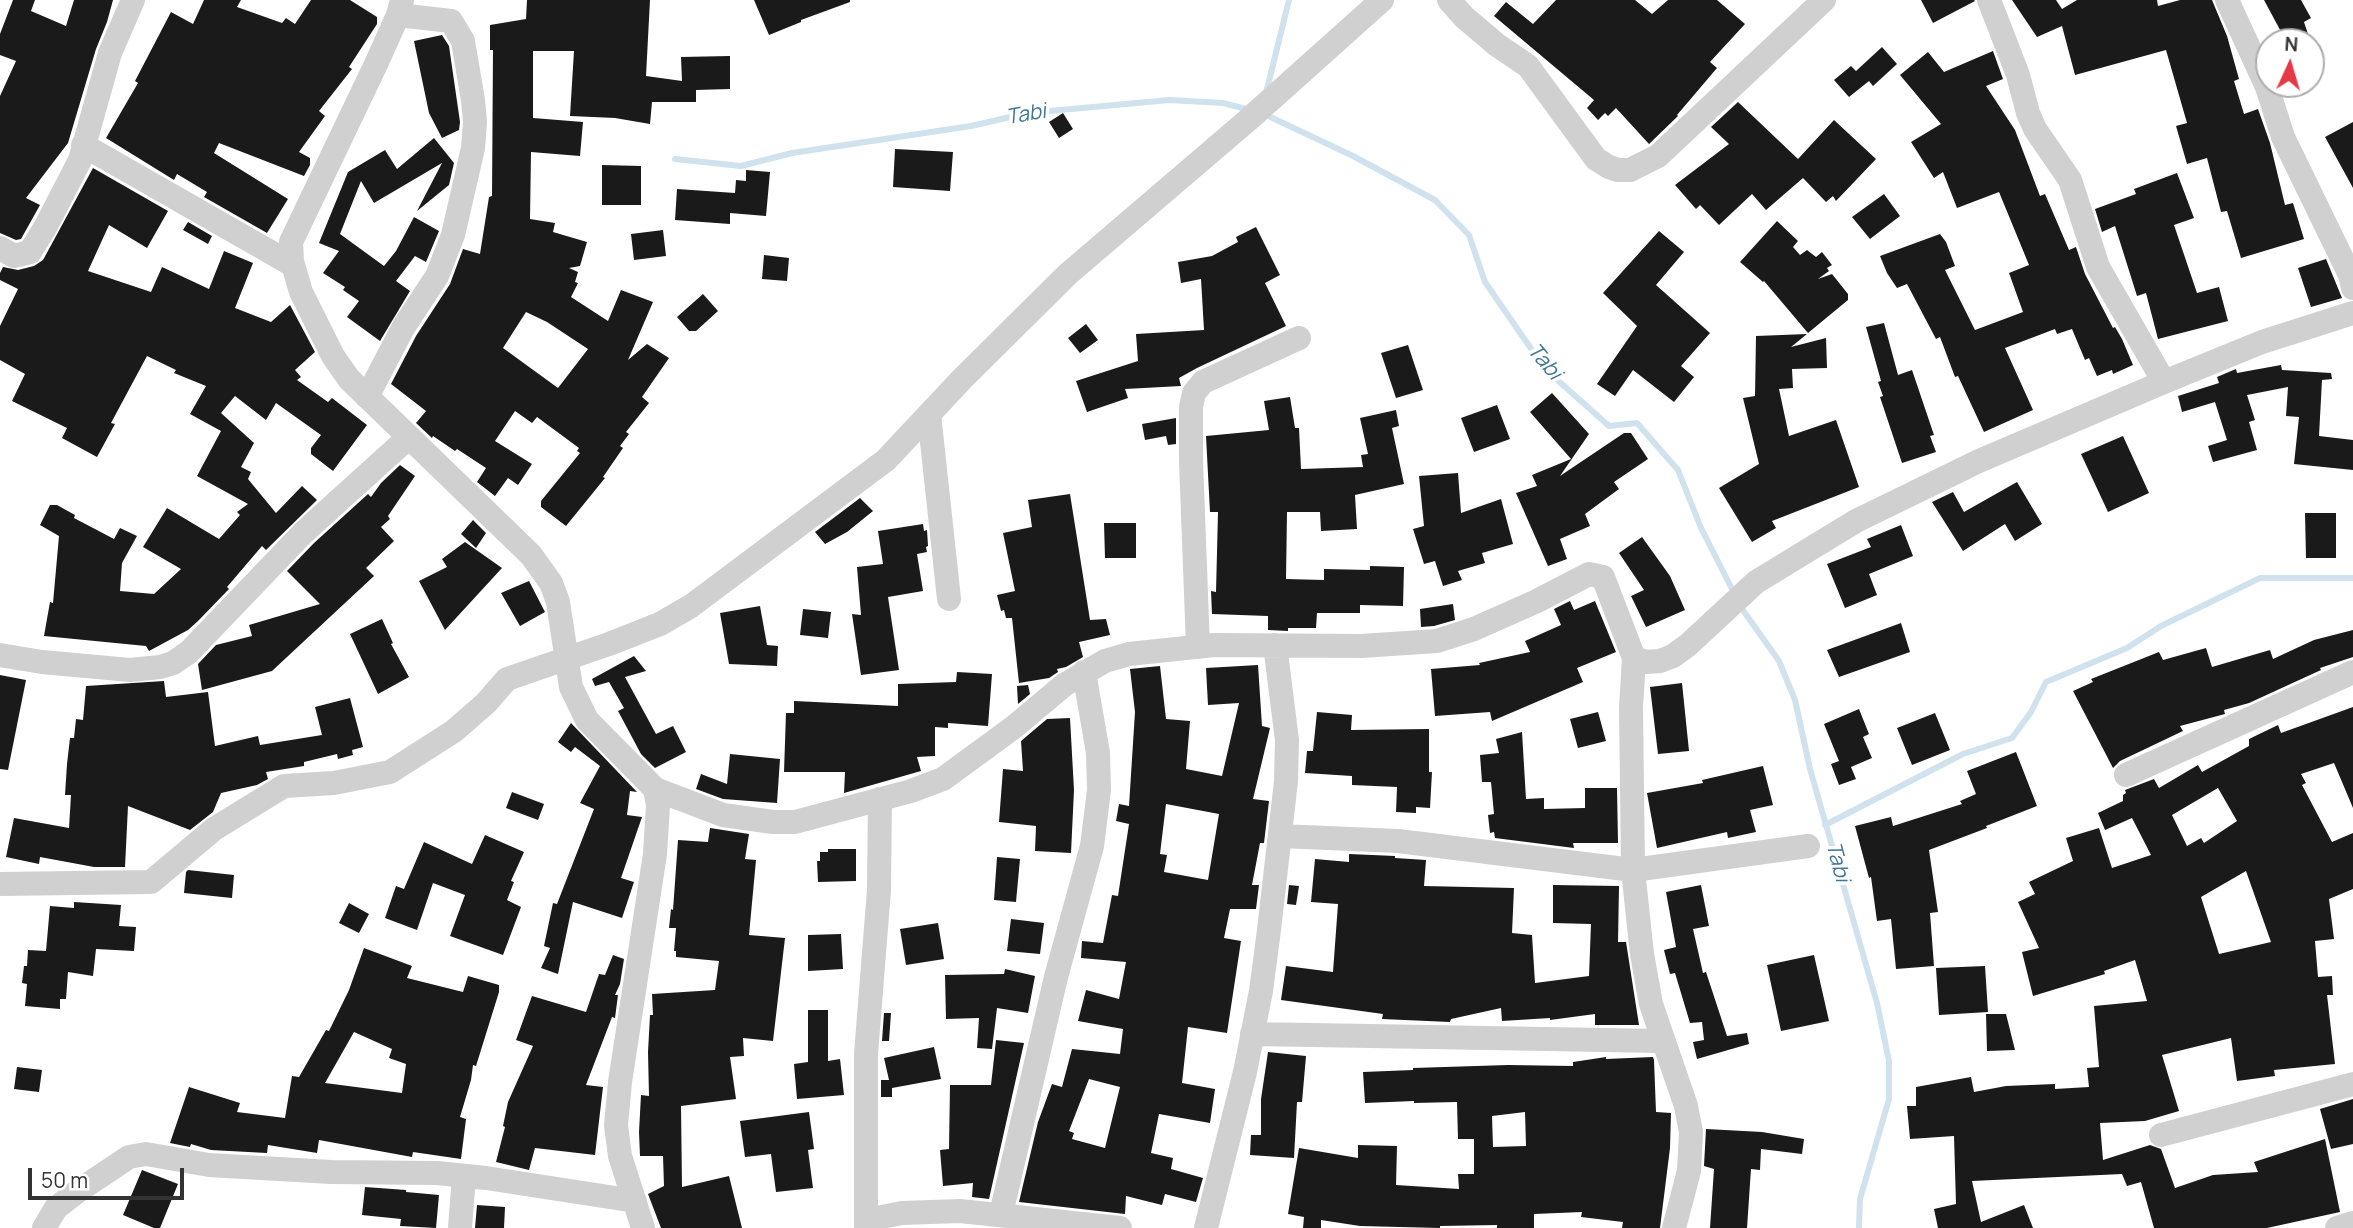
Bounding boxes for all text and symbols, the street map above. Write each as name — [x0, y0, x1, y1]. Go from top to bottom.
north arrow — [2255, 28, 2325, 98]
text: N — [2284, 31, 2299, 57]
water label: Tabi — [1004, 99, 1048, 131]
water label: Tabi — [1521, 339, 1567, 385]
water label: Tabi — [1820, 839, 1854, 885]
scale bar — [32, 1154, 187, 1198]
text: 50 m — [41, 1166, 88, 1194]

